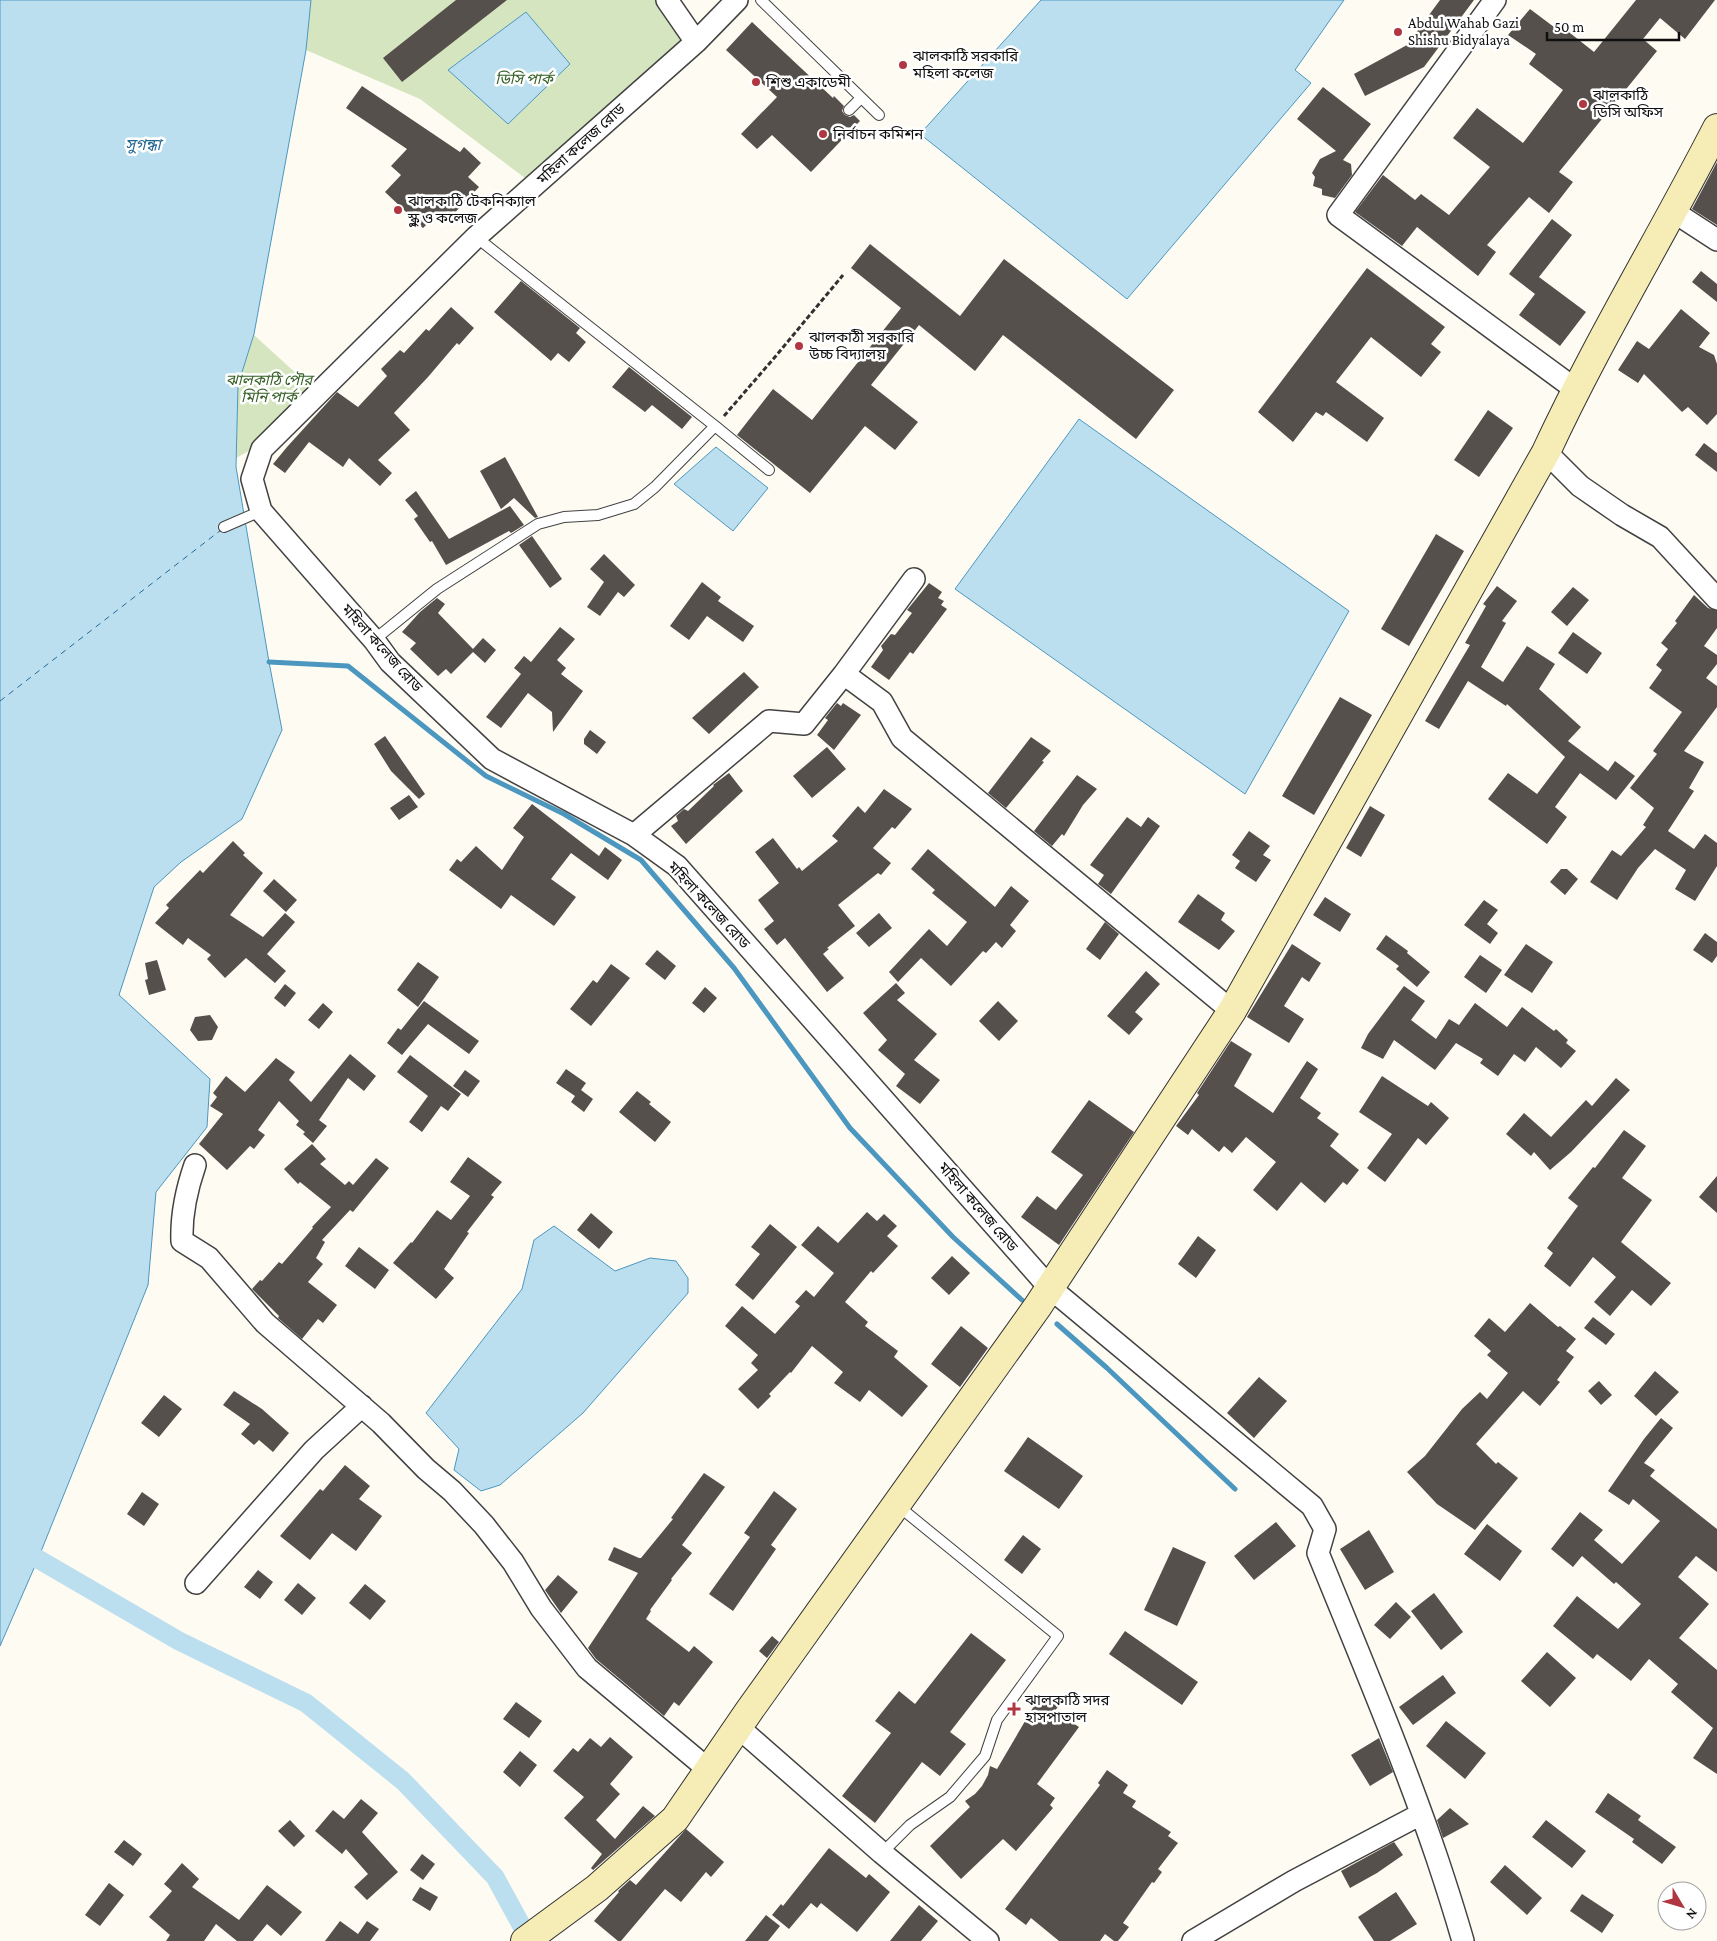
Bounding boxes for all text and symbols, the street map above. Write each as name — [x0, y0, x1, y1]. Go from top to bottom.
scale bar — [1547, 10, 1680, 42]
place label: Abdul Wahab Gazi Shishu Bidyalaya — [1408, 15, 1519, 49]
text: 50 m — [1554, 19, 1584, 35]
marker: Abdul Wahab Gazi Shishu Bidyalaya — [1392, 26, 1404, 38]
place label: ঝালকাঠি সরকারি মহিলা কলেজ — [912, 48, 1019, 81]
marker: ঝালকাঠি সরকারি মহিলা কলেজ — [897, 59, 909, 71]
park label: ডিসি পার্ক — [495, 70, 556, 87]
place label: শিশু একাডেমী — [765, 74, 852, 90]
marker: শিশু একাডেমী — [750, 76, 762, 88]
place label: ঝালকাঠি ডিসি অফিস — [1592, 87, 1664, 120]
marker: ঝালকাঠি ডিসি অফিস — [1577, 98, 1589, 110]
street label: মহিলা কলেজ রোড — [533, 100, 628, 188]
place label: নির্বাচন কমিশন — [832, 125, 924, 142]
marker: নির্বাচন কমিশন — [817, 128, 829, 140]
water label: সুগন্ধা — [125, 136, 163, 154]
place label: ঝালকাঠি টেকনিক্যাল স্কুল ও কলেজ — [407, 193, 537, 227]
marker: ঝালকাঠি টেকনিক্যাল স্কুল ও কলেজ — [392, 204, 404, 216]
place label: ঝালকাঠী সরকারি উচ্চ বিদ্যালয় — [808, 328, 915, 362]
marker: ঝালকাঠী সরকারি উচ্চ বিদ্যালয় — [793, 340, 805, 352]
park label: ঝালকাঠি পৌর মিনি পার্ক — [226, 371, 315, 405]
street label: মহিলা কলেজ রোড — [338, 600, 426, 695]
street label: মহিলা কলেজ রোড — [664, 858, 753, 952]
street label: মহিলা কলেজ রোড — [935, 1159, 1021, 1255]
place label: ঝালকাঠি সদর হাসপাতাল — [1024, 1692, 1111, 1725]
marker: ঝালকাঠি সদর হাসপাতাল — [1007, 1702, 1021, 1716]
north arrow — [1657, 1881, 1707, 1931]
text: N — [1683, 1905, 1701, 1923]

